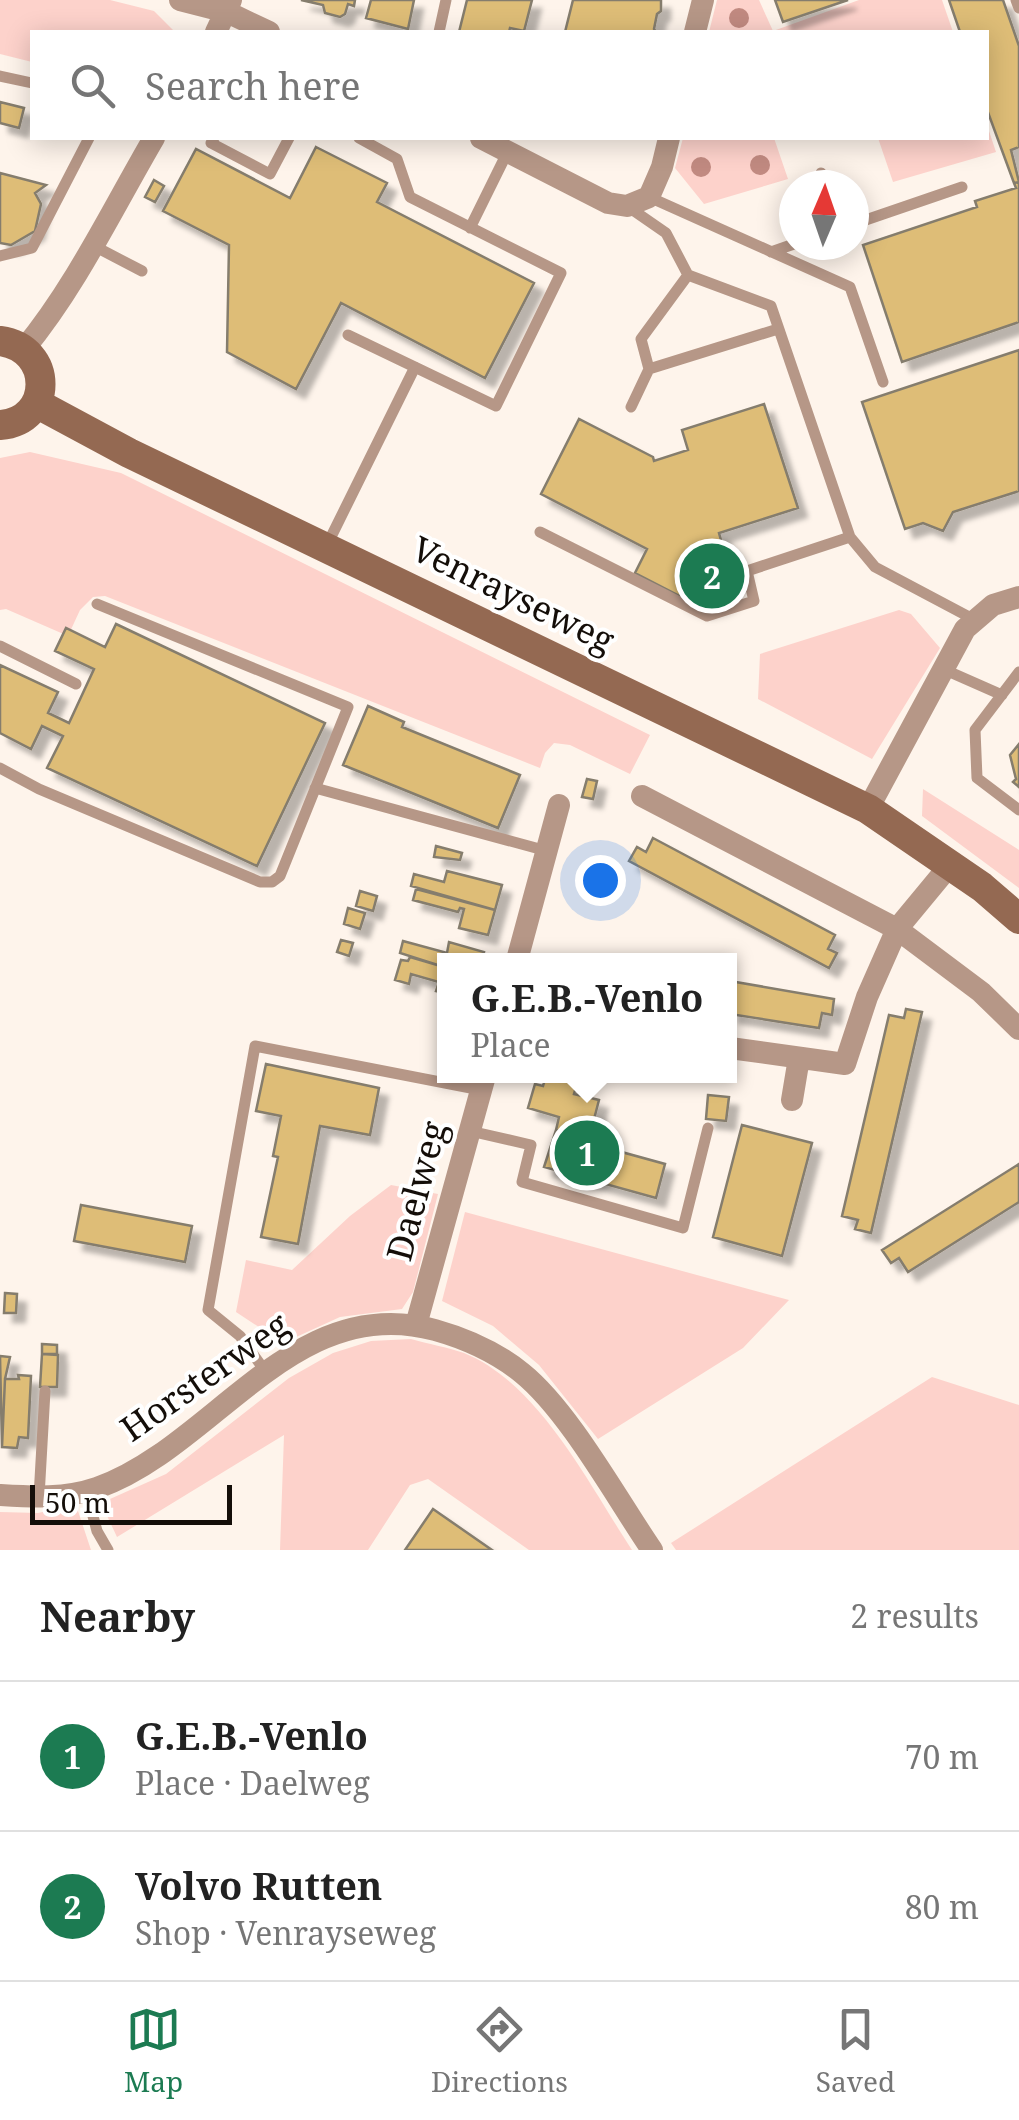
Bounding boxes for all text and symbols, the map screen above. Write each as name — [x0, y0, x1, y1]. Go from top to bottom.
search box — [30, 30, 989, 140]
icon: search — [65, 58, 120, 113]
text: Search here — [145, 59, 361, 111]
north arrow — [779, 170, 869, 260]
street label: Venrayseweg — [405, 524, 623, 663]
pin: 2 — [680, 538, 744, 614]
your location — [575, 855, 626, 906]
popup — [437, 953, 737, 1083]
text: G.E.B.-Venlo — [471, 971, 703, 1023]
text: Place — [471, 1023, 551, 1066]
street label: Daelweg — [374, 1116, 457, 1265]
pin: 1 — [554, 1116, 620, 1190]
street label: Horsterweg — [111, 1300, 298, 1451]
scale bar — [30, 1480, 232, 1524]
text: 50 m — [45, 1483, 110, 1521]
text: Nearby — [40, 1587, 195, 1644]
text: 2 results — [850, 1594, 979, 1637]
text: G.E.B.-Venlo — [135, 1709, 368, 1761]
text: 1 — [63, 1735, 82, 1778]
text: 70 m — [905, 1735, 979, 1778]
text: Place · Daelweg — [135, 1761, 370, 1804]
text: Volvo Rutten — [135, 1859, 382, 1911]
text: 2 — [63, 1885, 82, 1928]
text: 80 m — [905, 1885, 979, 1928]
text: Shop · Venrayseweg — [135, 1911, 436, 1954]
tab: Map — [124, 2002, 183, 2100]
tab: Directions — [431, 2002, 568, 2100]
tab: Saved — [816, 2002, 895, 2100]

